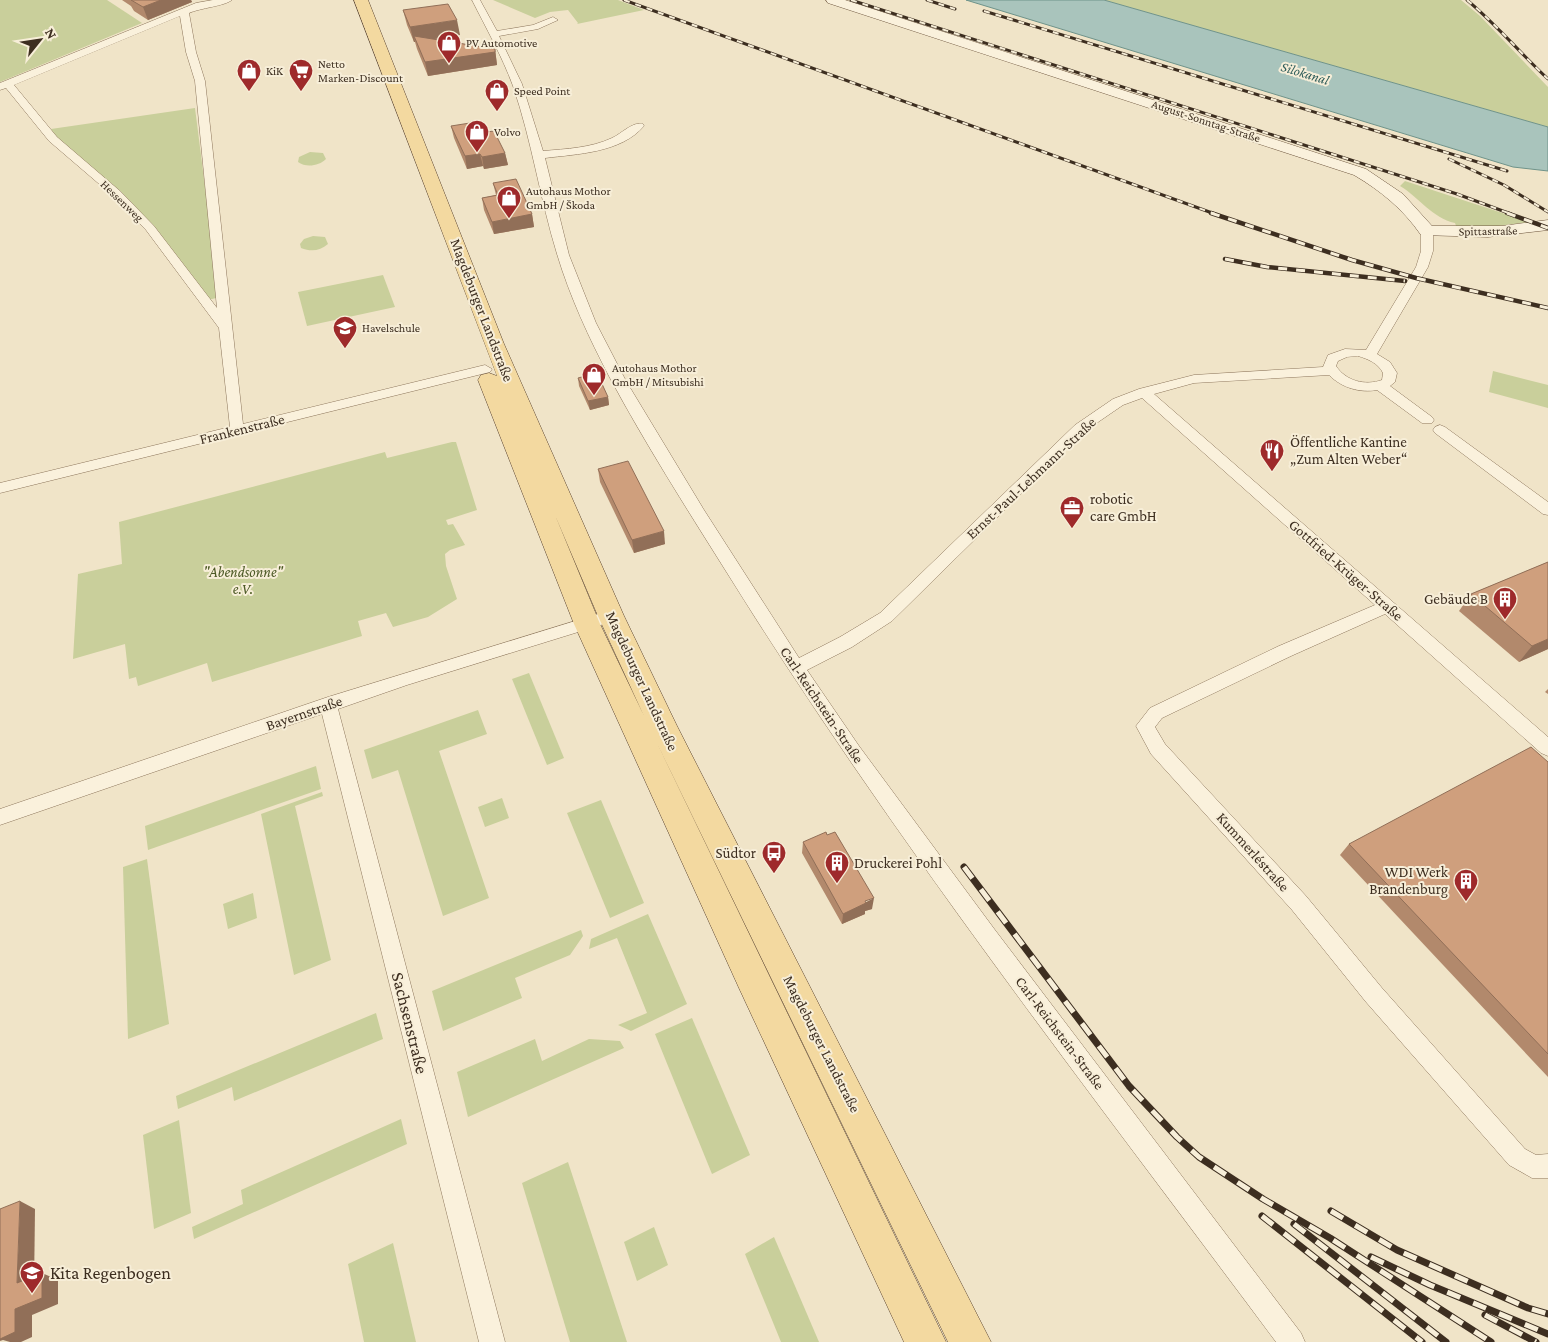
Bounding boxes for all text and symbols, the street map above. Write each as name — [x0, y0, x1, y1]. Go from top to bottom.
north arrow — [15, 15, 65, 65]
text: N — [42, 25, 61, 42]
shop icon: PV Automotive — [436, 30, 462, 64]
place label: PV Automotive — [466, 36, 537, 50]
place label: Netto Marken-Discount — [318, 57, 404, 85]
shop icon: KiK — [236, 58, 262, 92]
supermarket icon: Netto Marken-Discount — [288, 58, 314, 92]
water label: Silokanal — [1279, 58, 1332, 88]
place label: KiK — [266, 64, 283, 78]
shop icon: Speed Point — [484, 78, 510, 112]
place label: Speed Point — [514, 84, 571, 98]
street label: August-Sonntag-Straße — [1150, 97, 1262, 145]
shop icon: Volvo — [464, 119, 490, 153]
place label: Volvo — [494, 125, 521, 139]
street label: Hessenweg — [98, 177, 146, 225]
place label: Autohaus Mothor GmbH / Škoda — [526, 184, 612, 212]
shop icon: Autohaus Mothor GmbH / Škoda — [496, 185, 522, 219]
street label: Spittastraße — [1459, 223, 1517, 239]
street label: Magdeburger Landstraße — [446, 236, 517, 384]
school or university icon: Havelschule — [332, 315, 358, 349]
place label: Havelschule — [362, 321, 420, 335]
place label: Autohaus Mothor GmbH / Mitsubishi — [612, 361, 704, 389]
shop icon: Autohaus Mothor GmbH / Mitsubishi — [581, 362, 607, 396]
street label: Frankenstraße — [198, 411, 286, 447]
street label: Ernst-Paul-Lehmann-Straße — [963, 414, 1099, 542]
place label: Öffentliche Kantine „Zum Alten Weber“ — [1290, 434, 1407, 467]
restaurant icon: Öffentliche Kantine „Zum Alten Weber“ — [1259, 438, 1285, 472]
place label: robotic care GmbH — [1090, 491, 1157, 524]
office icon: robotic care GmbH — [1059, 495, 1085, 529]
street label: Gottfried-Krüger-Straße — [1285, 516, 1407, 625]
park label: "Abendsonne" e.V. — [203, 564, 284, 597]
building icon: Gebäude B — [1492, 586, 1518, 620]
place label: Gebäude B — [1424, 591, 1488, 607]
street label: Magdeburger Landstraße — [602, 609, 681, 754]
street label: Carl-Reichstein-Straße — [777, 644, 867, 767]
street label: Bayernstraße — [264, 692, 345, 734]
street label: Kummerléstraße — [1213, 809, 1293, 895]
bus stop icon: Südtor — [761, 840, 787, 874]
place label: Südtor — [715, 845, 757, 861]
building icon: Druckerei Pohl — [824, 850, 850, 884]
place label: Druckerei Pohl — [854, 855, 942, 871]
place label: WDI Werk Brandenburg — [1369, 864, 1449, 898]
building icon: WDI Werk Brandenburg — [1453, 868, 1479, 902]
street label: Sachsenstraße — [388, 970, 432, 1076]
street label: Magdeburger Landstraße — [780, 973, 864, 1116]
street label: Carl-Reichstein-Straße — [1012, 974, 1108, 1093]
school or university icon: Kita Regenbogen — [19, 1260, 45, 1294]
place label: Kita Regenbogen — [50, 1263, 171, 1283]

